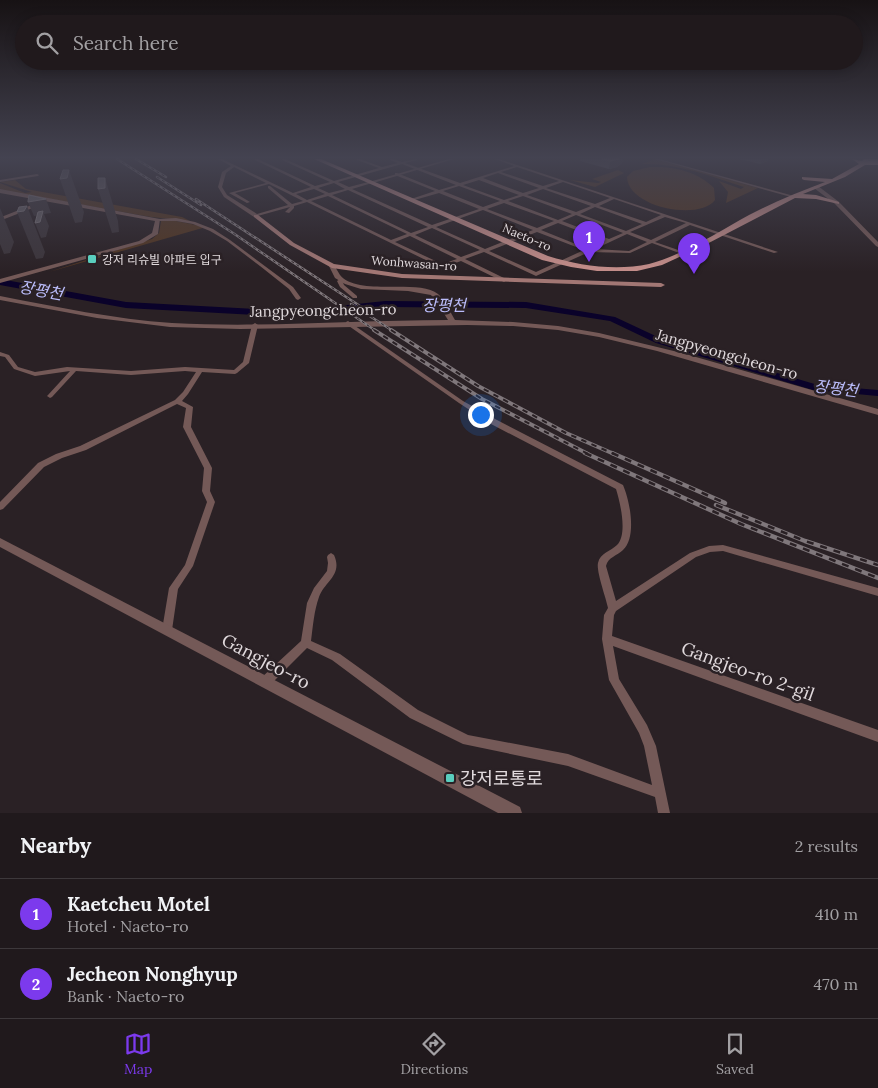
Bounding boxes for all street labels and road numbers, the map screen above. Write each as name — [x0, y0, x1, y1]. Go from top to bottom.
street label: Naeto-ro — [500, 220, 554, 254]
street label: Wonhwasan-ro — [371, 253, 457, 273]
street label: Jangpyeongcheon-ro — [248, 299, 397, 321]
street label: Jangpyeongcheon-ro — [653, 324, 800, 383]
street label: Gangjeo-ro — [218, 628, 314, 694]
street label: Gangjeo-ro 2-gil — [678, 636, 818, 706]

